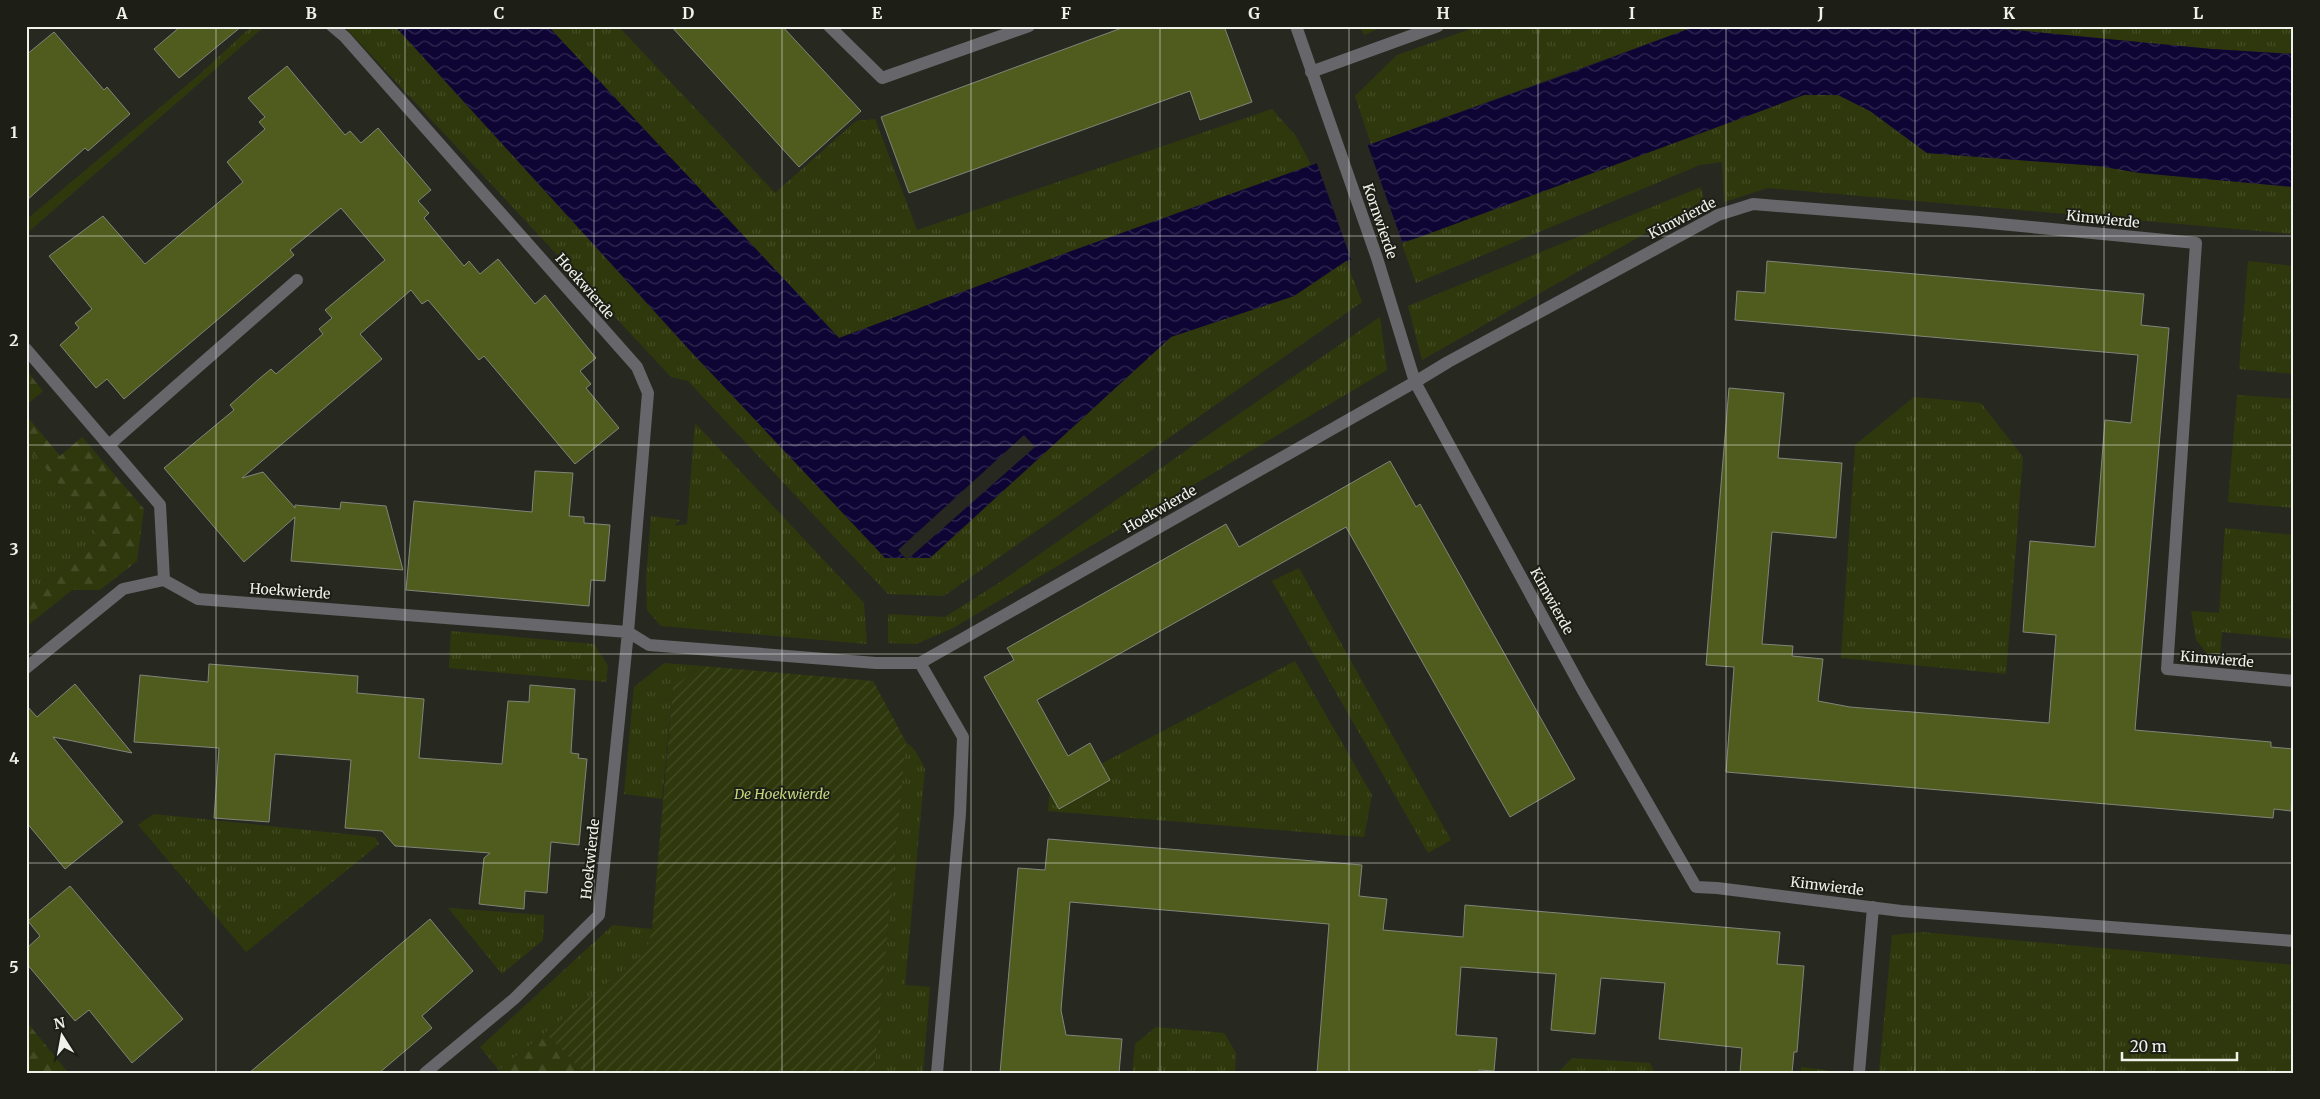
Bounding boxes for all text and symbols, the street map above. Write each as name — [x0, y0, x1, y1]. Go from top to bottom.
text: A — [115, 3, 128, 23]
text: B — [305, 3, 317, 23]
text: C — [494, 3, 504, 23]
text: D — [682, 3, 694, 23]
text: E — [872, 3, 883, 23]
text: F — [1061, 3, 1071, 23]
text: G — [1248, 3, 1260, 23]
text: H — [1436, 3, 1450, 23]
text: I — [1629, 3, 1635, 23]
text: J — [1817, 3, 1824, 23]
text: K — [2003, 3, 2015, 23]
text: L — [2193, 3, 2203, 23]
text: 1 — [10, 122, 18, 142]
street label: Kornwierde — [1359, 181, 1401, 261]
street label: Kimwierde — [1645, 193, 1719, 243]
street label: Kimwierde — [2065, 206, 2141, 232]
street label: Hoekwierde — [552, 249, 618, 323]
text: 2 — [9, 330, 19, 350]
street label: Hoekwierde — [1120, 481, 1200, 537]
text: 3 — [9, 539, 19, 559]
street label: Kimwierde — [1526, 564, 1578, 638]
street label: Hoekwierde — [249, 579, 331, 603]
street label: Kimwierde — [2180, 647, 2254, 671]
text: 4 — [9, 748, 19, 768]
park label: De Hoekwierde — [733, 785, 830, 803]
street label: Hoekwierde — [577, 818, 603, 900]
street label: Kimwierde — [1789, 873, 1865, 899]
text: 5 — [9, 957, 19, 977]
north arrow — [38, 1012, 88, 1062]
text: N — [52, 1013, 67, 1033]
scale bar — [2122, 1029, 2238, 1061]
text: 20 m — [2130, 1037, 2167, 1056]

